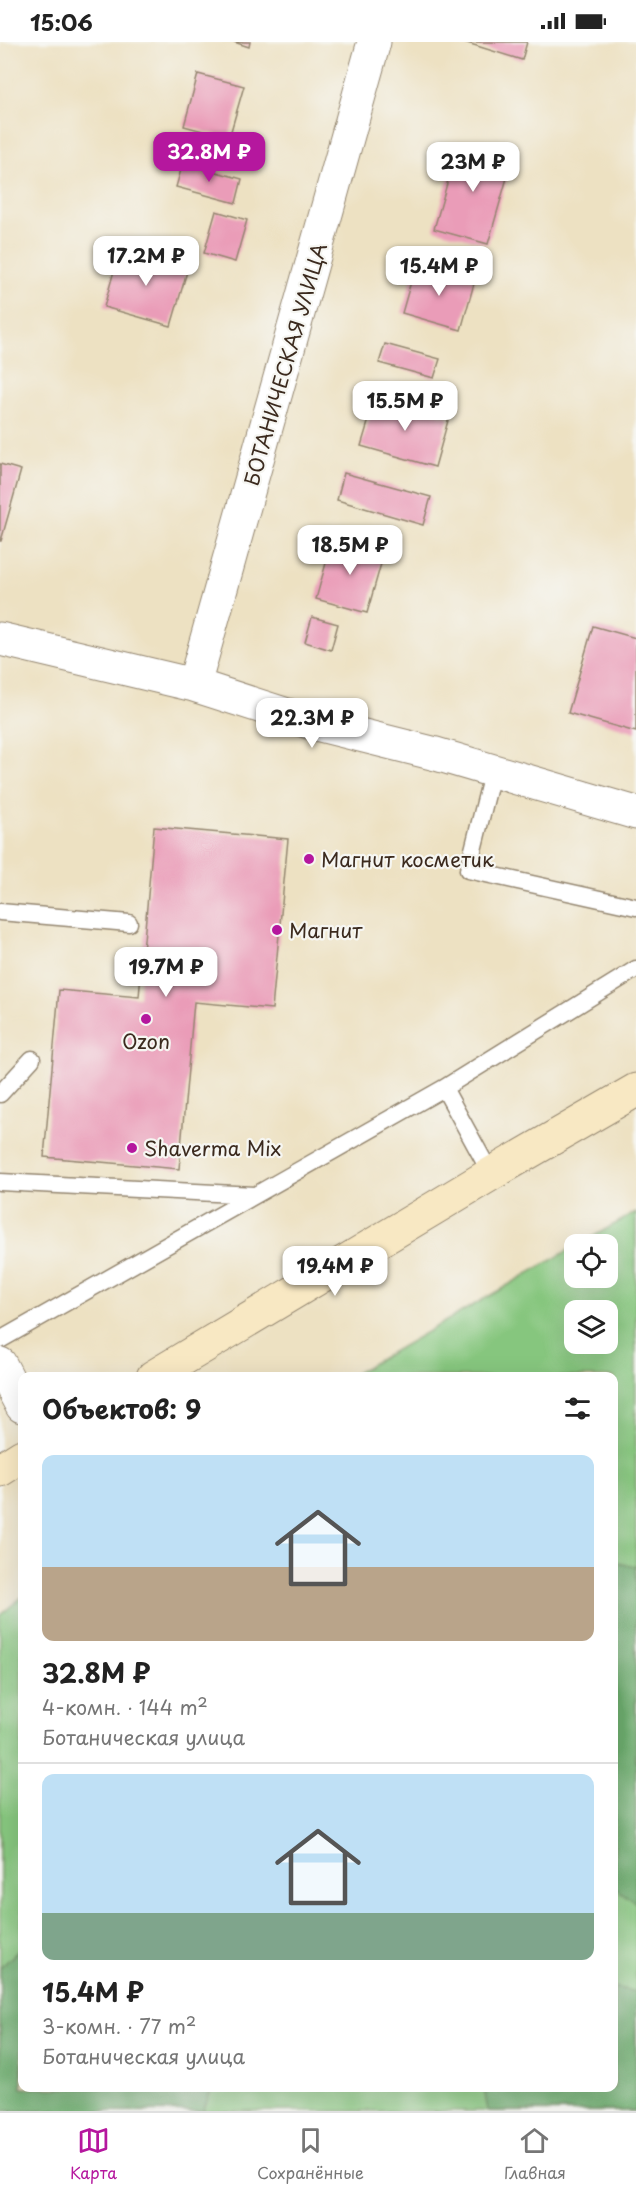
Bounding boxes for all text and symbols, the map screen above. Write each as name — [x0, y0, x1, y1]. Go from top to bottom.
text: 15:06 — [30, 5, 93, 38]
pin: 32.8M ₽ — [154, 132, 264, 183]
text: 32.8M ₽ — [167, 136, 251, 166]
pin: 23M ₽ — [431, 142, 515, 193]
text: 23M ₽ — [441, 146, 505, 176]
pin: 17.2M ₽ — [91, 236, 201, 287]
street label: БОТАНИЧЕСКАЯ УЛИЦА — [236, 239, 334, 489]
text: 17.2M ₽ — [107, 240, 185, 270]
pin: 15.4M ₽ — [384, 246, 494, 297]
text: 15.4M ₽ — [400, 250, 478, 280]
pin: 15.5M ₽ — [350, 381, 460, 432]
text: 15.5M ₽ — [367, 385, 443, 415]
pin: 18.5M ₽ — [295, 525, 405, 576]
text: 18.5M ₽ — [311, 529, 389, 559]
pin: 22.3M ₽ — [257, 698, 367, 749]
text: 22.3M ₽ — [270, 702, 354, 732]
place label: Магнит косметик — [321, 844, 494, 874]
marker: Магнит косметик — [302, 852, 316, 866]
place label: Магнит — [289, 915, 363, 945]
marker: Магнит — [270, 923, 284, 937]
pin: 19.7M ₽ — [111, 947, 221, 998]
text: 19.7M ₽ — [128, 951, 204, 981]
marker: Ozon — [139, 1012, 153, 1026]
place label: Ozon — [122, 1026, 170, 1056]
place label: Shaverma Mix — [144, 1133, 281, 1163]
marker: Shaverma Mix — [125, 1141, 139, 1155]
map controls — [564, 1234, 618, 1354]
button: locate — [564, 1234, 618, 1288]
pin: 19.4M ₽ — [280, 1246, 390, 1297]
text: 19.4M ₽ — [297, 1250, 373, 1280]
button: layers — [564, 1300, 618, 1354]
text: Объектов: 9 — [42, 1389, 201, 1428]
icon: filters — [561, 1392, 594, 1425]
icon: home — [264, 1494, 372, 1602]
text: 32.8M ₽ — [42, 1653, 151, 1692]
text: 4-комн. · 144 m² — [42, 1692, 208, 1722]
text: Ботаническая улица — [42, 1722, 245, 1752]
icon: home — [264, 1813, 372, 1921]
text: 15.4M ₽ — [42, 1972, 144, 2011]
text: 3-комн. · 77 m² — [42, 2011, 196, 2041]
text: Ботаническая улица — [42, 2041, 245, 2071]
tab: Карта — [70, 2124, 117, 2184]
tab: Сохранённые — [257, 2124, 364, 2184]
tab: Главная — [504, 2124, 566, 2184]

